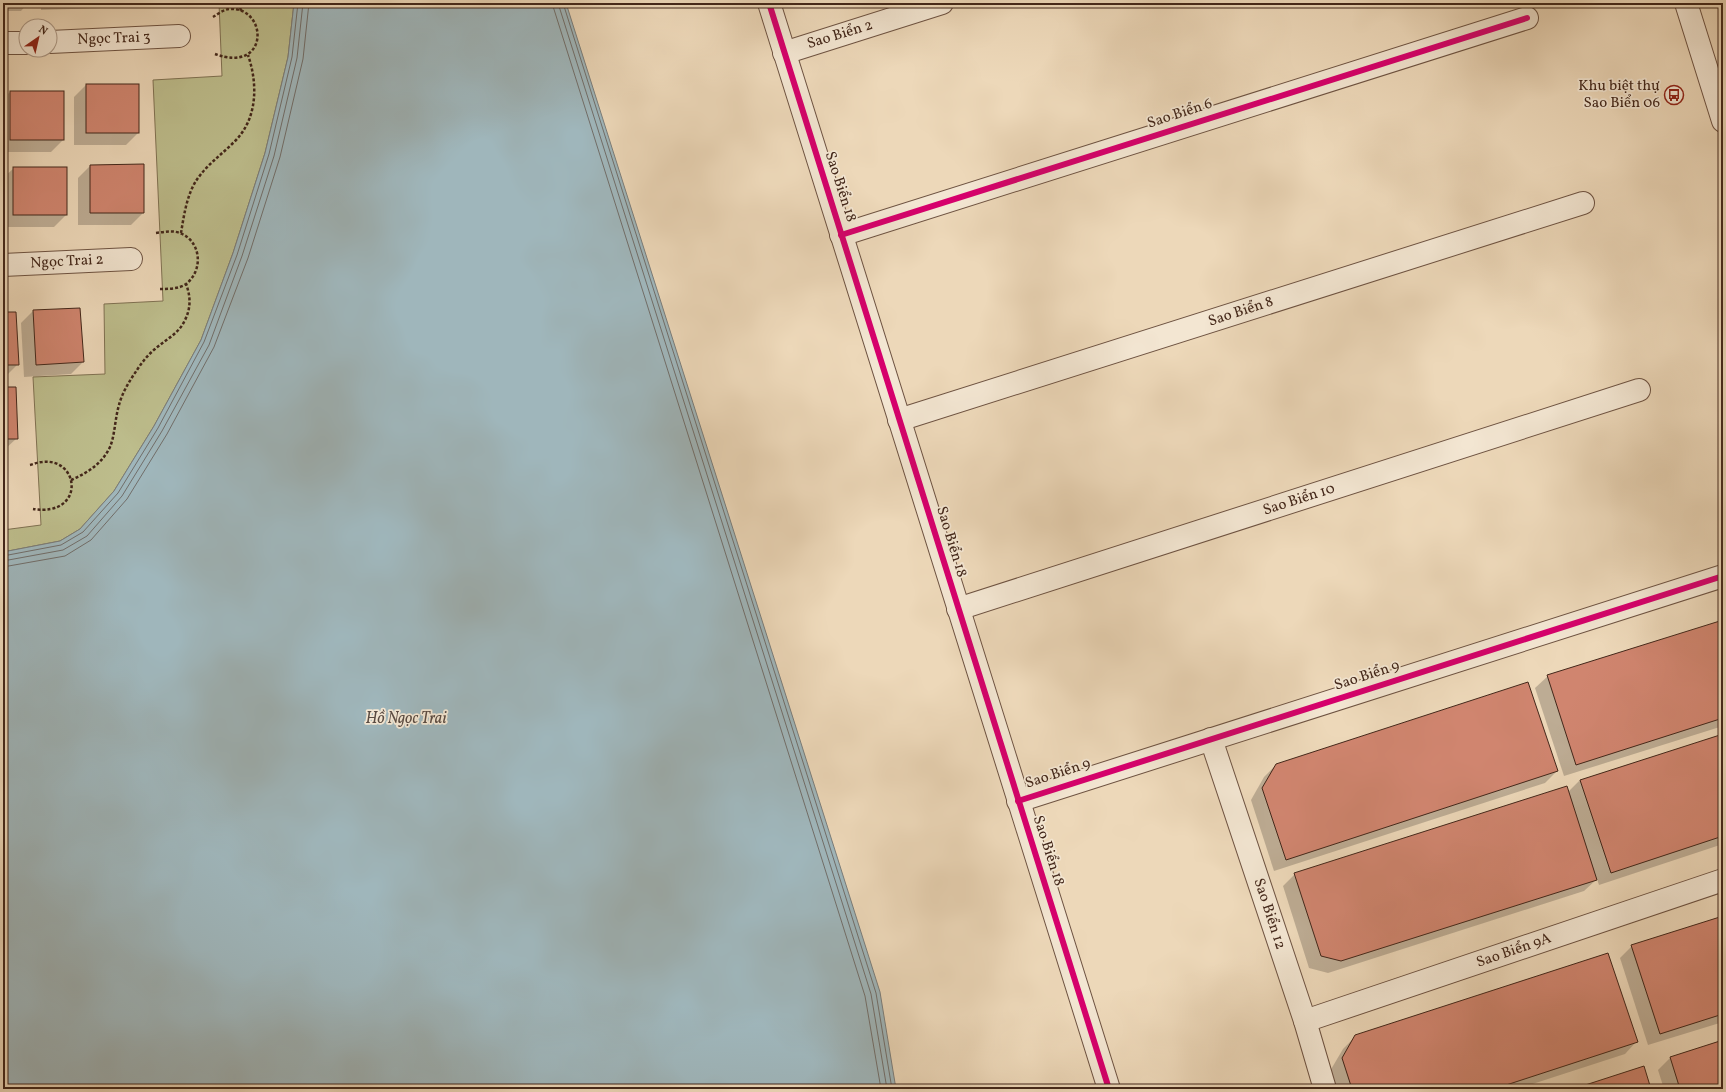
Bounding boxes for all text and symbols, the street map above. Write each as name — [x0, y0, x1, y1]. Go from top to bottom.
street label: Sao Biển 2 — [805, 15, 875, 55]
north arrow — [18, 18, 58, 58]
text: N — [35, 22, 50, 39]
street label: Ngọc Trai 3 — [77, 27, 151, 51]
place label: Khu biệt thự Sao Biển 06 — [1578, 76, 1660, 114]
bus stop icon: Khu biệt thự Sao Biển 06 — [1663, 84, 1685, 106]
street label: Sao Biển 6 — [1145, 94, 1215, 134]
street label: Sao Biển 18 — [819, 149, 861, 225]
street label: Ngọc Trai 2 — [30, 250, 104, 274]
street label: Sao Biển 8 — [1206, 292, 1276, 332]
street label: Sao Biển 10 — [1260, 479, 1338, 521]
street label: Sao Biển 18 — [930, 504, 972, 580]
street label: Sao Biển 9 — [1332, 656, 1403, 696]
water label: Hồ Ngọc Trai — [366, 708, 447, 730]
street label: Sao Biển 9 — [1023, 754, 1094, 794]
street label: Sao Biển 18 — [1027, 813, 1069, 889]
street label: Sao Biển 12 — [1248, 876, 1290, 952]
street label: Sao Biển 9A — [1474, 928, 1555, 974]

